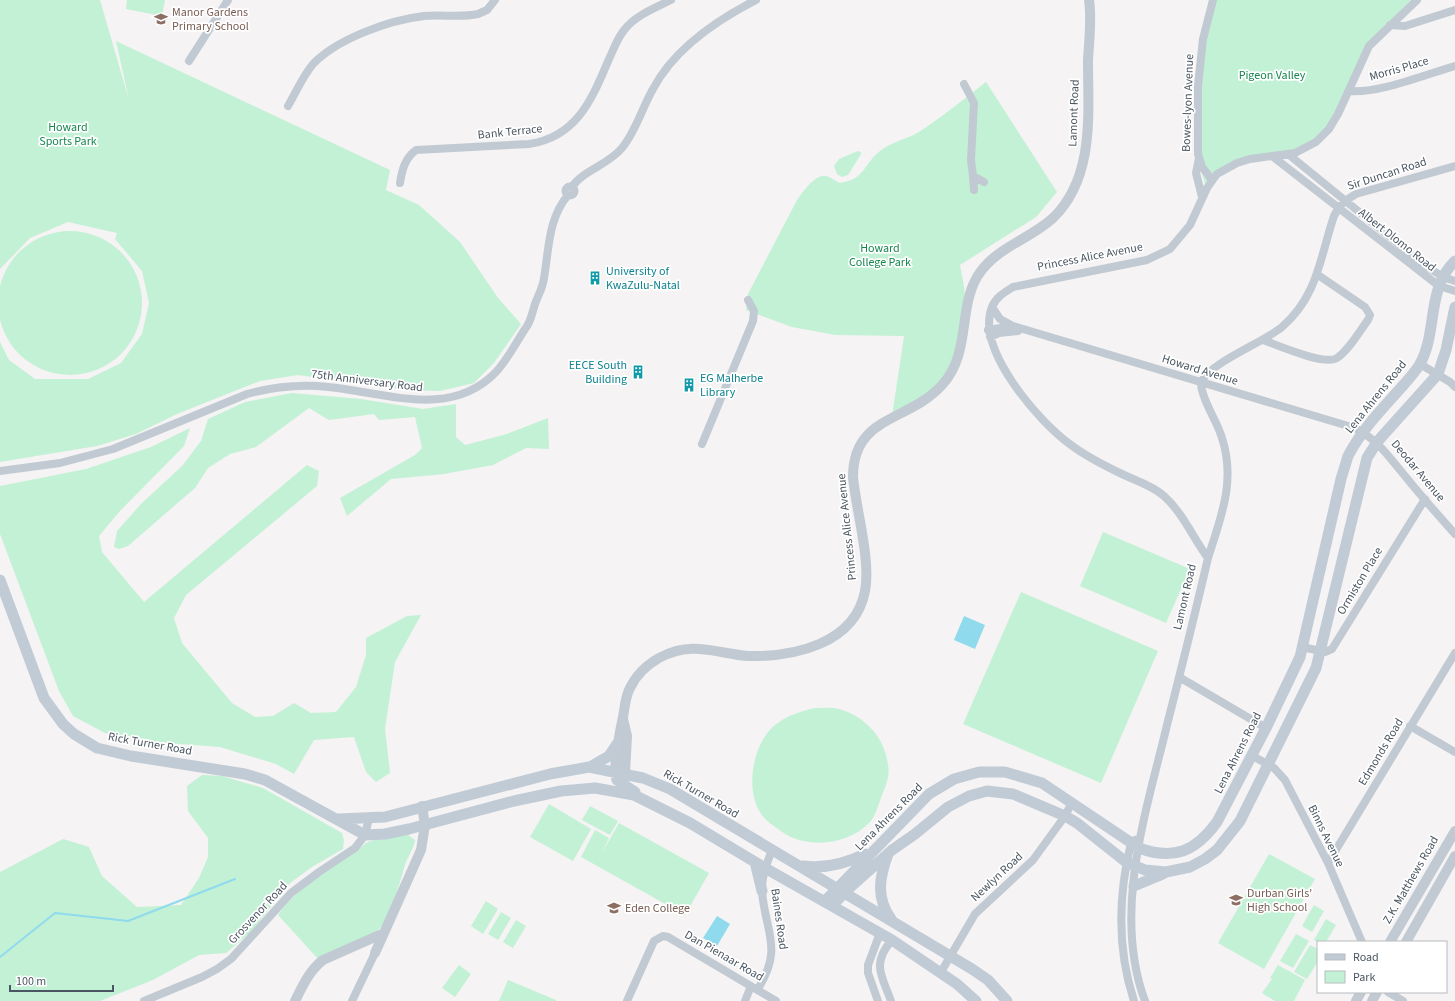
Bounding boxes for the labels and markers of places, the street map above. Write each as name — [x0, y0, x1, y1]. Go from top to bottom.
place label: Manor Gardens Primary School — [172, 4, 249, 35]
school or university icon: Manor Gardens Primary School — [153, 11, 169, 27]
place label: University of KwaZulu-Natal — [606, 263, 680, 294]
building icon: University of KwaZulu-Natal — [587, 270, 603, 286]
place label: EECE South Building — [569, 357, 627, 388]
building icon: EECE South Building — [630, 364, 646, 380]
place label: EG Malherbe Library — [700, 370, 763, 401]
building icon: EG Malherbe Library — [681, 377, 697, 393]
place label: Durban Girls' High School — [1247, 885, 1312, 916]
school or university icon: Durban Girls' High School — [1228, 892, 1244, 908]
school or university icon: Eden College — [606, 900, 622, 916]
place label: Eden College — [625, 900, 690, 917]

